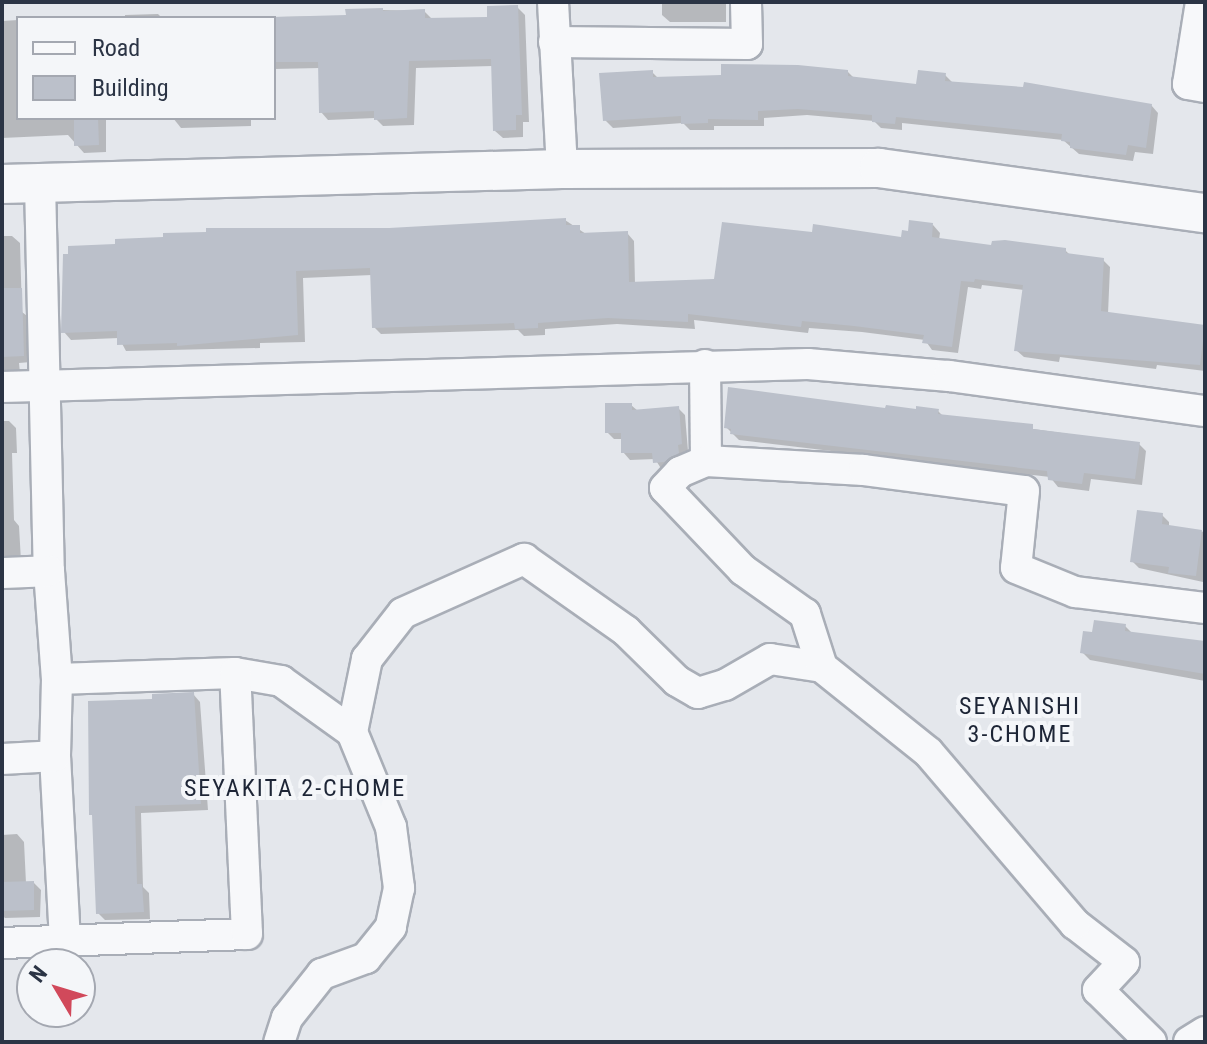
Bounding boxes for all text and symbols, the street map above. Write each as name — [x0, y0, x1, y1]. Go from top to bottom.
legend — [16, 16, 276, 120]
text: Road — [92, 34, 140, 62]
text: Building — [92, 74, 169, 102]
district label: SEYANISHI 3-CHOME — [959, 693, 1081, 749]
district label: SEYAKITA 2-CHOME — [184, 775, 406, 803]
north arrow — [16, 948, 96, 1028]
text: N — [24, 961, 52, 987]

